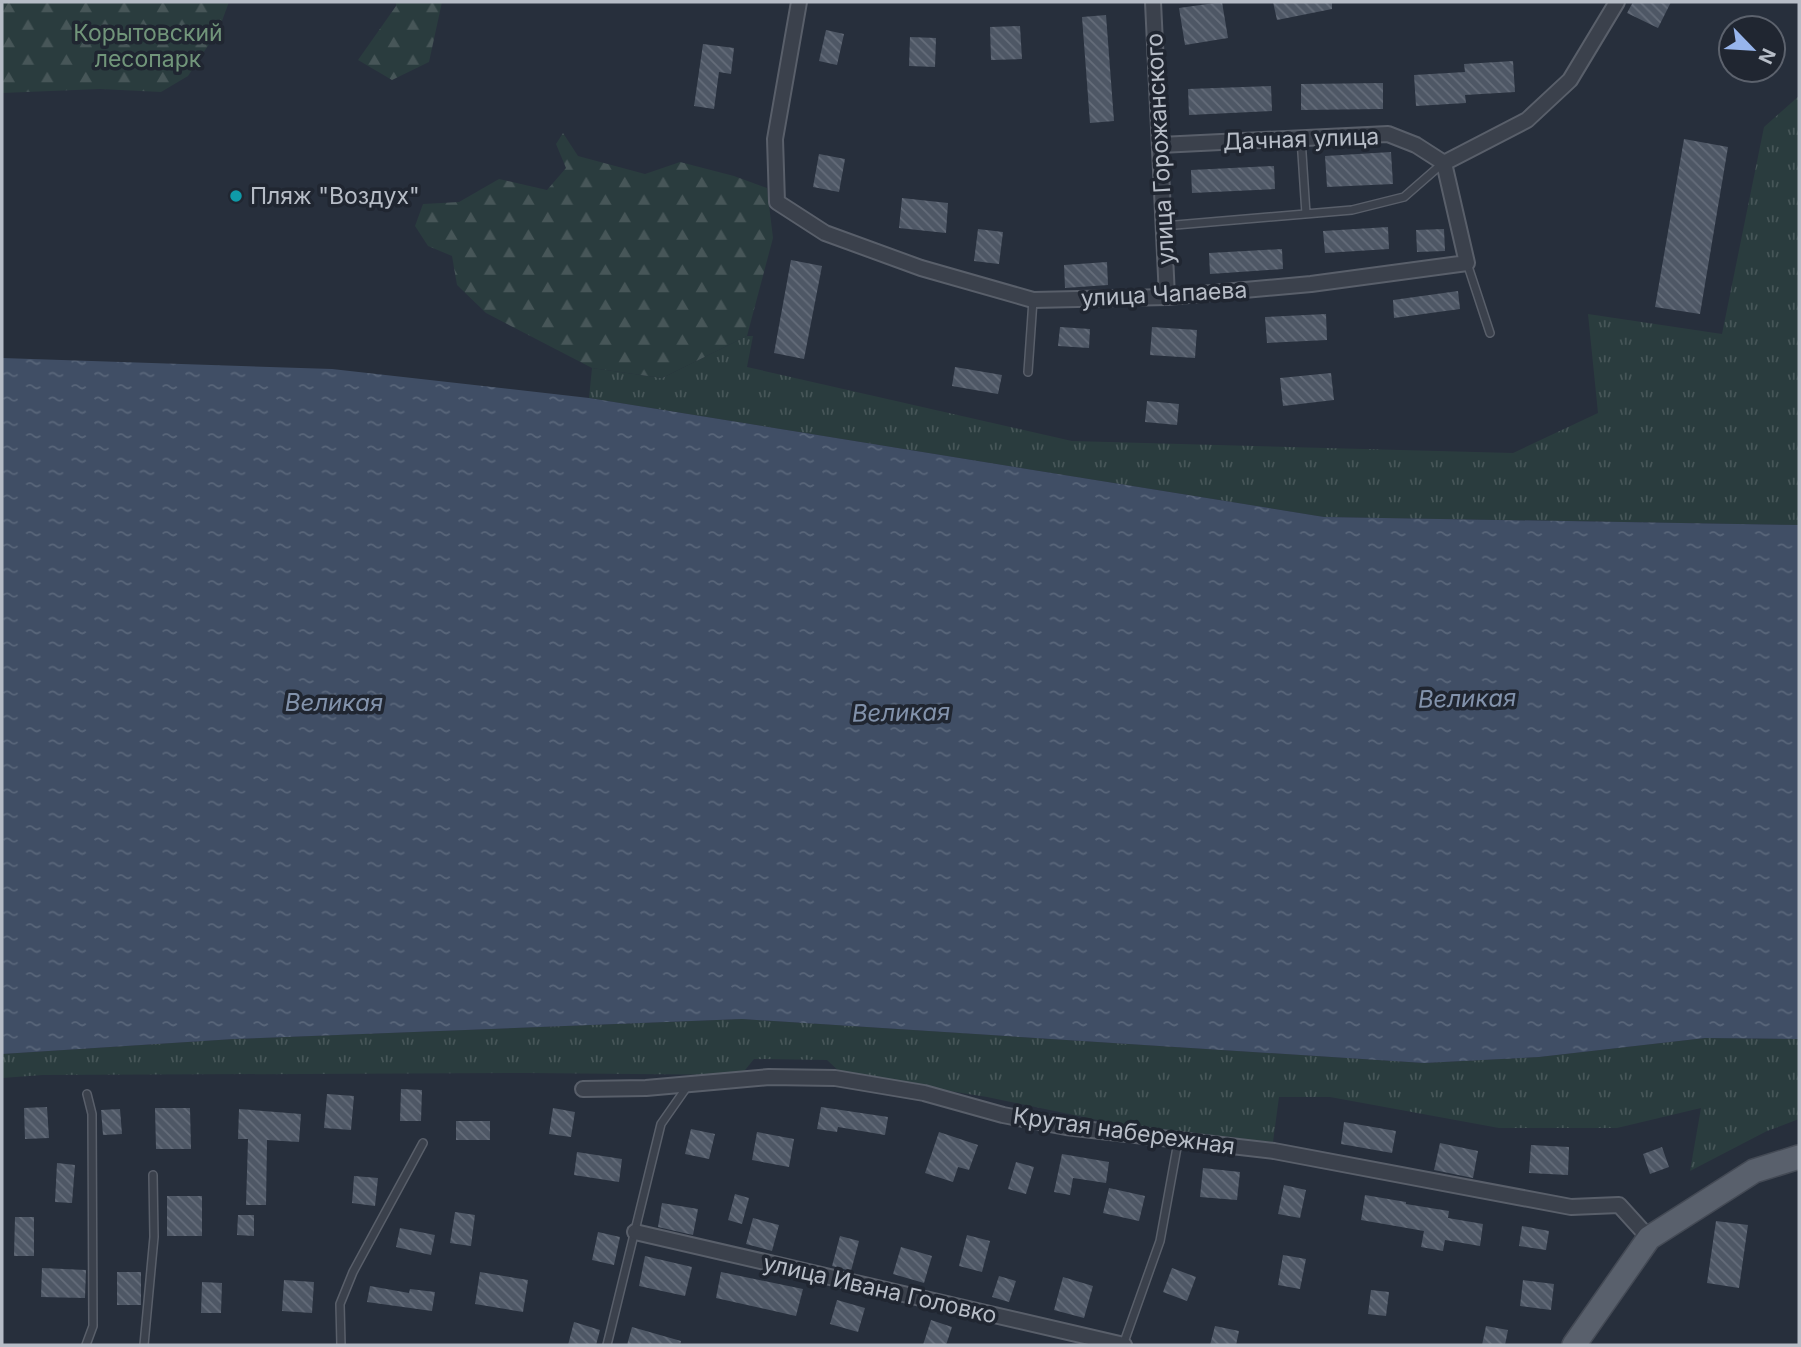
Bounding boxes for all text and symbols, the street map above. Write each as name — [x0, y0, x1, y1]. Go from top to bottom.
north arrow — [1717, 14, 1787, 84]
park label: Корытовский лесопарк — [73, 19, 223, 73]
street label: улица Горожанского — [1140, 32, 1180, 266]
text: N — [1753, 45, 1780, 67]
street label: Дачная улица — [1222, 122, 1380, 156]
place label: Пляж "Воздух" — [250, 182, 420, 210]
marker: Пляж "Воздух" — [228, 188, 244, 204]
street label: улица Чапаева — [1080, 276, 1248, 312]
water label: Великая — [1417, 683, 1517, 714]
water label: Великая — [285, 688, 383, 717]
water label: Великая — [851, 697, 951, 728]
street label: Крутая набережная — [1011, 1102, 1237, 1160]
street label: улица Ивана Головко — [760, 1248, 1000, 1330]

